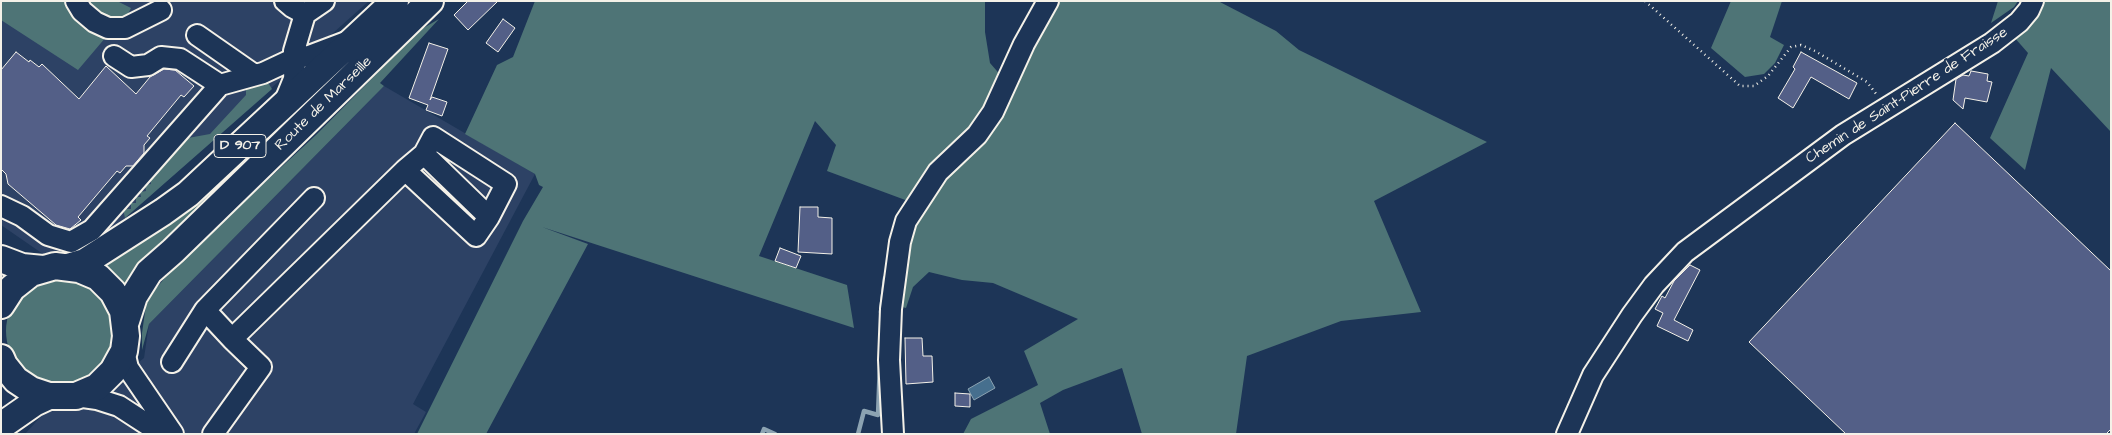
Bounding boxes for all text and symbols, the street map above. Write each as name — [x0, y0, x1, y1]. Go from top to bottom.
street label: Chemin de Saint-Pierre de Fraisse — [1803, 24, 2011, 168]
street label: Route de Marseille — [272, 53, 376, 155]
road number: D 907 — [214, 134, 266, 158]

